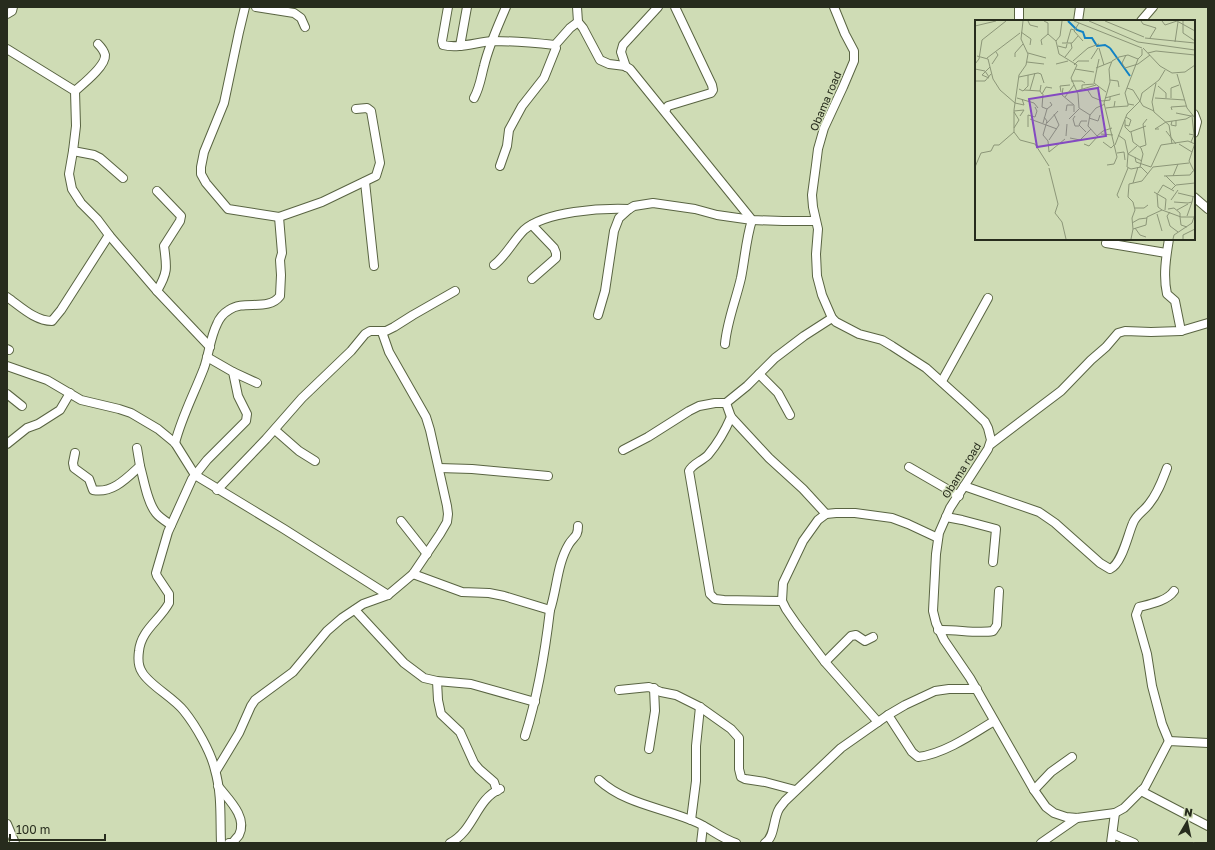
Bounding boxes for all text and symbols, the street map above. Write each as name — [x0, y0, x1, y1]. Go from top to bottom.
inset map — [975, 20, 1195, 240]
street label: Obama road — [807, 69, 843, 133]
street label: Obama road — [939, 440, 983, 500]
north arrow — [1167, 802, 1207, 842]
text: N — [1183, 805, 1194, 819]
scale bar — [10, 816, 105, 842]
text: 100 m — [16, 822, 50, 837]

